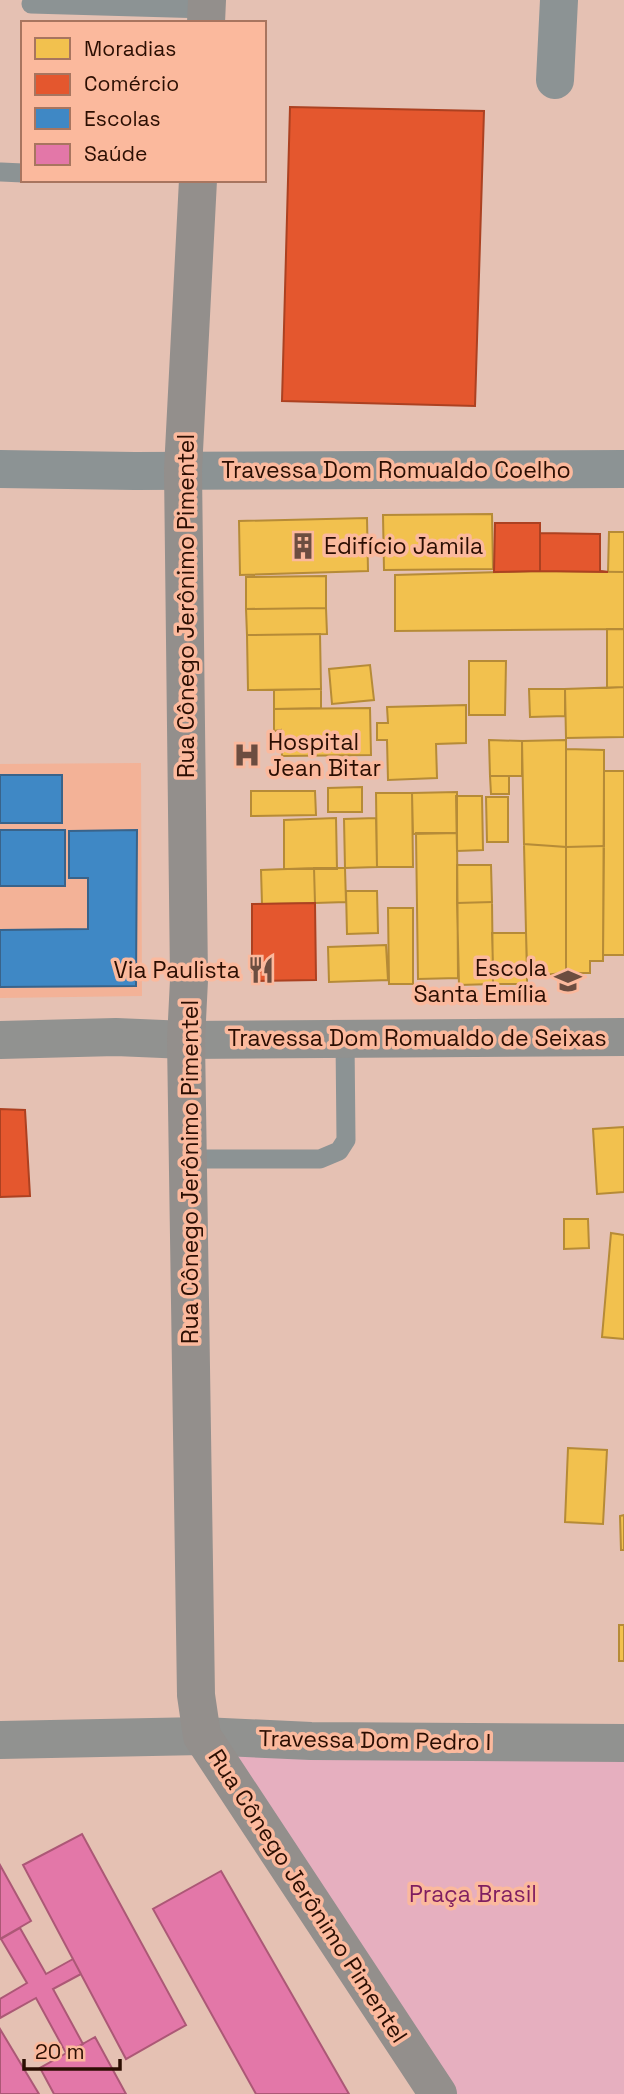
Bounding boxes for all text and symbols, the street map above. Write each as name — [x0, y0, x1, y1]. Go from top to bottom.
legend — [21, 21, 266, 182]
text: Moradias — [84, 35, 176, 62]
text: Comércio — [84, 70, 179, 97]
text: Escolas — [84, 105, 161, 132]
text: Saúde — [84, 140, 148, 167]
street label: Rua Cônego Jerônimo Pimentel — [171, 434, 201, 778]
street label: Travessa Dom Romualdo Coelho — [221, 455, 571, 485]
building icon: Edifício Jamila — [288, 531, 318, 561]
place label: Edifício Jamila — [324, 531, 483, 561]
place label: Hospital Jean Bitar — [268, 727, 381, 783]
hospital icon: Hospital Jean Bitar — [232, 740, 262, 770]
place label: Escola Santa Emília — [413, 953, 547, 1009]
place label: Via Paulista — [114, 955, 240, 985]
restaurant icon: Via Paulista — [246, 955, 276, 985]
school or university icon: Escola Santa Emília — [553, 966, 583, 996]
street label: Rua Cônego Jerônimo Pimentel — [175, 1000, 205, 1344]
street label: Travessa Dom Romualdo de Seixas — [227, 1023, 607, 1053]
street label: Travessa Dom Pedro I — [258, 1723, 492, 1757]
street label: Rua Cônego Jerônimo Pimentel — [202, 1744, 414, 2048]
park label: Praça Brasil — [409, 1879, 537, 1909]
scale bar — [24, 2028, 121, 2072]
text: 20 m — [35, 2038, 85, 2065]

